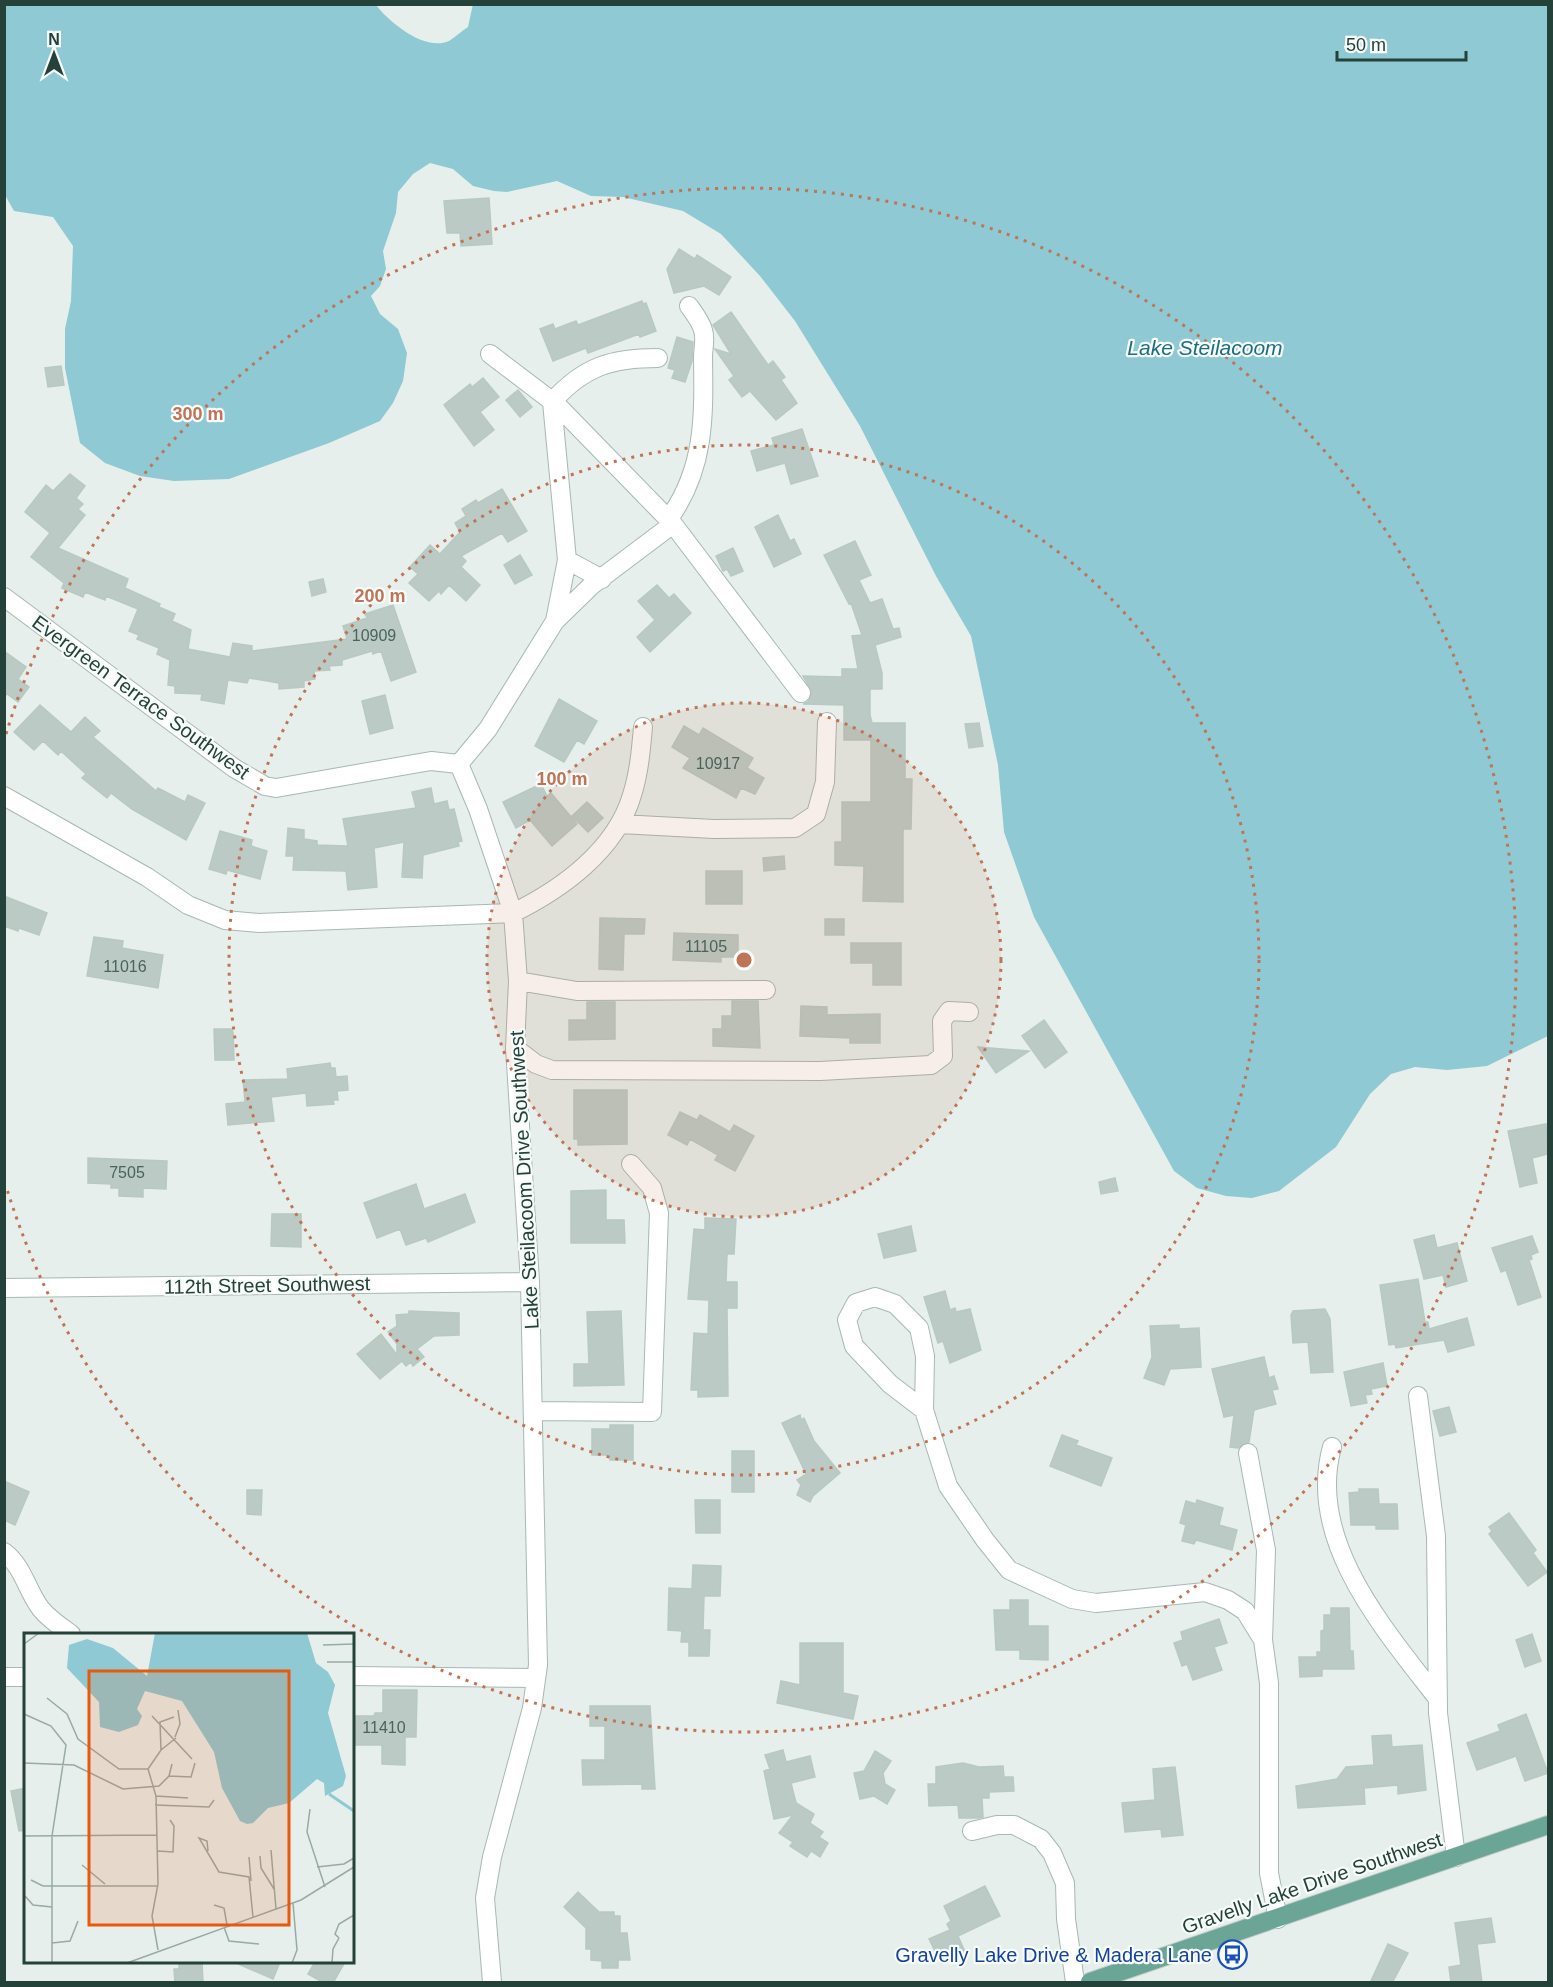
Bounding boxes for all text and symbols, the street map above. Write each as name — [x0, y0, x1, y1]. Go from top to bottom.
north arrow — [24, 24, 84, 84]
scale bar — [1337, 24, 1466, 62]
text: N — [48, 31, 60, 48]
text: 50 m — [1346, 35, 1386, 55]
water label: Lake Steilacoom — [1127, 336, 1283, 359]
text: 300 m — [172, 404, 224, 424]
text: 200 m — [354, 586, 406, 606]
street label: Evergreen Terrace Southwest — [28, 611, 254, 783]
house number: 10909 — [352, 627, 396, 644]
house number: 10917 — [696, 755, 740, 772]
text: 100 m — [536, 769, 588, 789]
house number: 11105 — [685, 938, 727, 955]
centre of rings — [734, 950, 754, 970]
house number: 11016 — [103, 958, 147, 975]
street label: Lake Steilacoom Drive Southwest — [505, 1030, 543, 1330]
house number: 7505 — [109, 1164, 145, 1181]
street label: 112th Street Southwest — [164, 1272, 371, 1298]
inset map — [24, 1633, 354, 1963]
house number: 11410 — [362, 1719, 406, 1736]
street label: Gravelly Lake Drive Southwest — [1179, 1828, 1445, 1938]
bus stop icon: Gravelly Lake Drive & Madera Lane — [1217, 1939, 1249, 1971]
place label: Gravelly Lake Drive & Madera Lane — [895, 1944, 1212, 1966]

